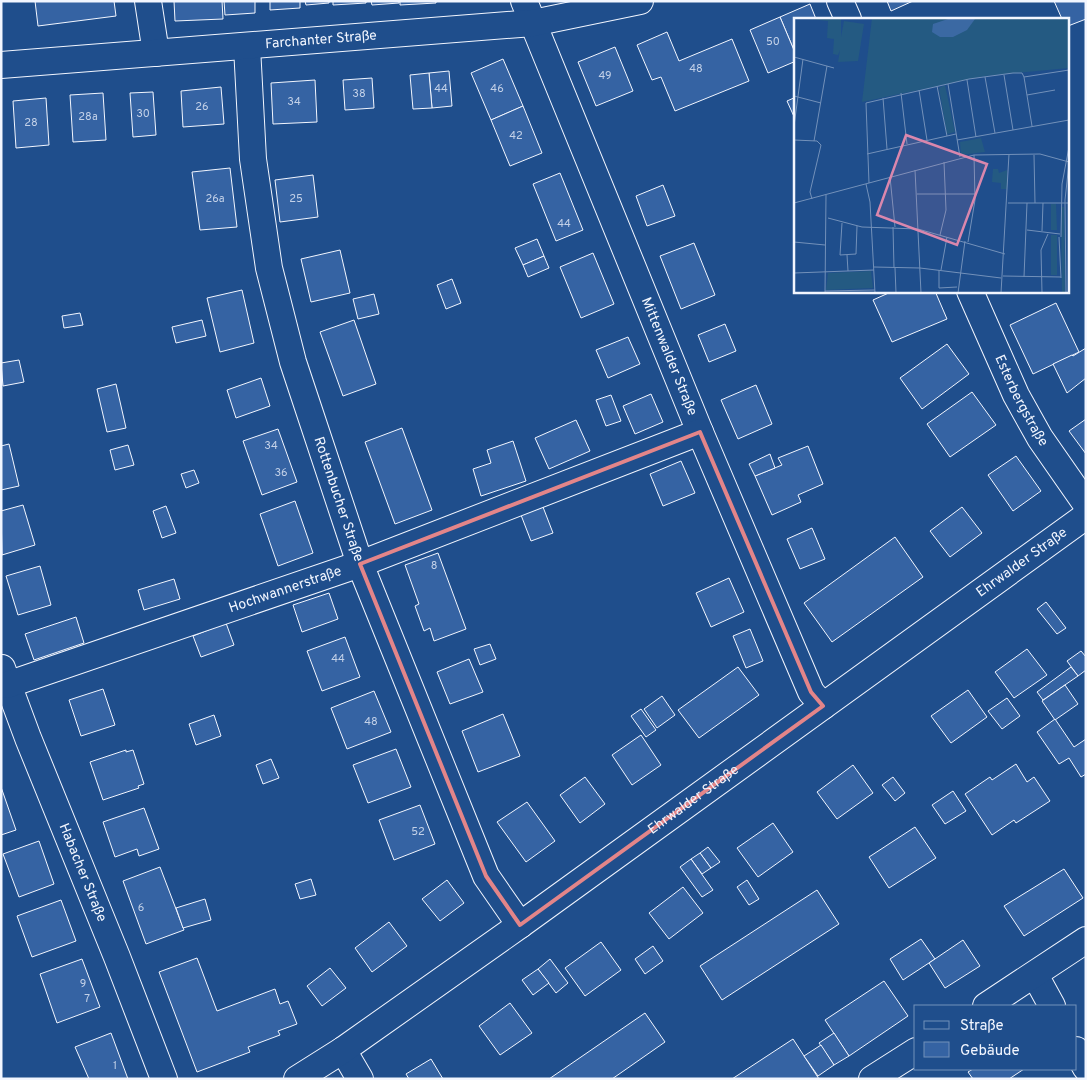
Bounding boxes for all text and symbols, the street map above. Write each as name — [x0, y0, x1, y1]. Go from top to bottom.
inset map — [794, 18, 1070, 292]
street label: Farchanter Straße — [265, 27, 377, 53]
house number: 50 — [766, 35, 780, 49]
house number: 48 — [689, 62, 703, 76]
house number: 49 — [598, 69, 612, 83]
house number: 44 — [434, 82, 448, 96]
house number: 46 — [490, 82, 504, 96]
house number: 38 — [352, 87, 366, 101]
house number: 34 — [287, 95, 301, 109]
house number: 26 — [195, 100, 209, 114]
house number: 30 — [136, 107, 150, 121]
house number: 28a — [78, 110, 98, 124]
house number: 28 — [24, 116, 38, 130]
house number: 42 — [509, 129, 523, 143]
house number: 26a — [205, 192, 225, 206]
house number: 25 — [289, 192, 303, 206]
house number: 44 — [557, 217, 571, 231]
street label: Mittenwalder Straße — [637, 295, 701, 418]
street label: Esterbergstraße — [991, 352, 1052, 450]
street label: Rottenbucher Straße — [310, 435, 367, 564]
house number: 34 — [264, 439, 278, 453]
house number: 36 — [274, 466, 288, 480]
street label: Ehrwalder Straße — [973, 524, 1070, 601]
house number: 8 — [431, 559, 437, 573]
street label: Hochwannerstraße — [226, 562, 344, 617]
house number: 44 — [331, 652, 345, 666]
house number: 48 — [364, 715, 378, 729]
street label: Ehrwalder Straße — [645, 761, 742, 838]
street label: Habacher Straße — [55, 821, 110, 924]
house number: 52 — [411, 825, 425, 839]
house number: 6 — [138, 901, 144, 915]
house number: 9 — [80, 977, 86, 991]
house number: 7 — [84, 992, 90, 1006]
legend — [914, 1005, 1077, 1070]
text: Straße — [960, 1017, 1004, 1036]
text: Gebäude — [960, 1042, 1020, 1061]
house number: 1 — [113, 1059, 117, 1073]

